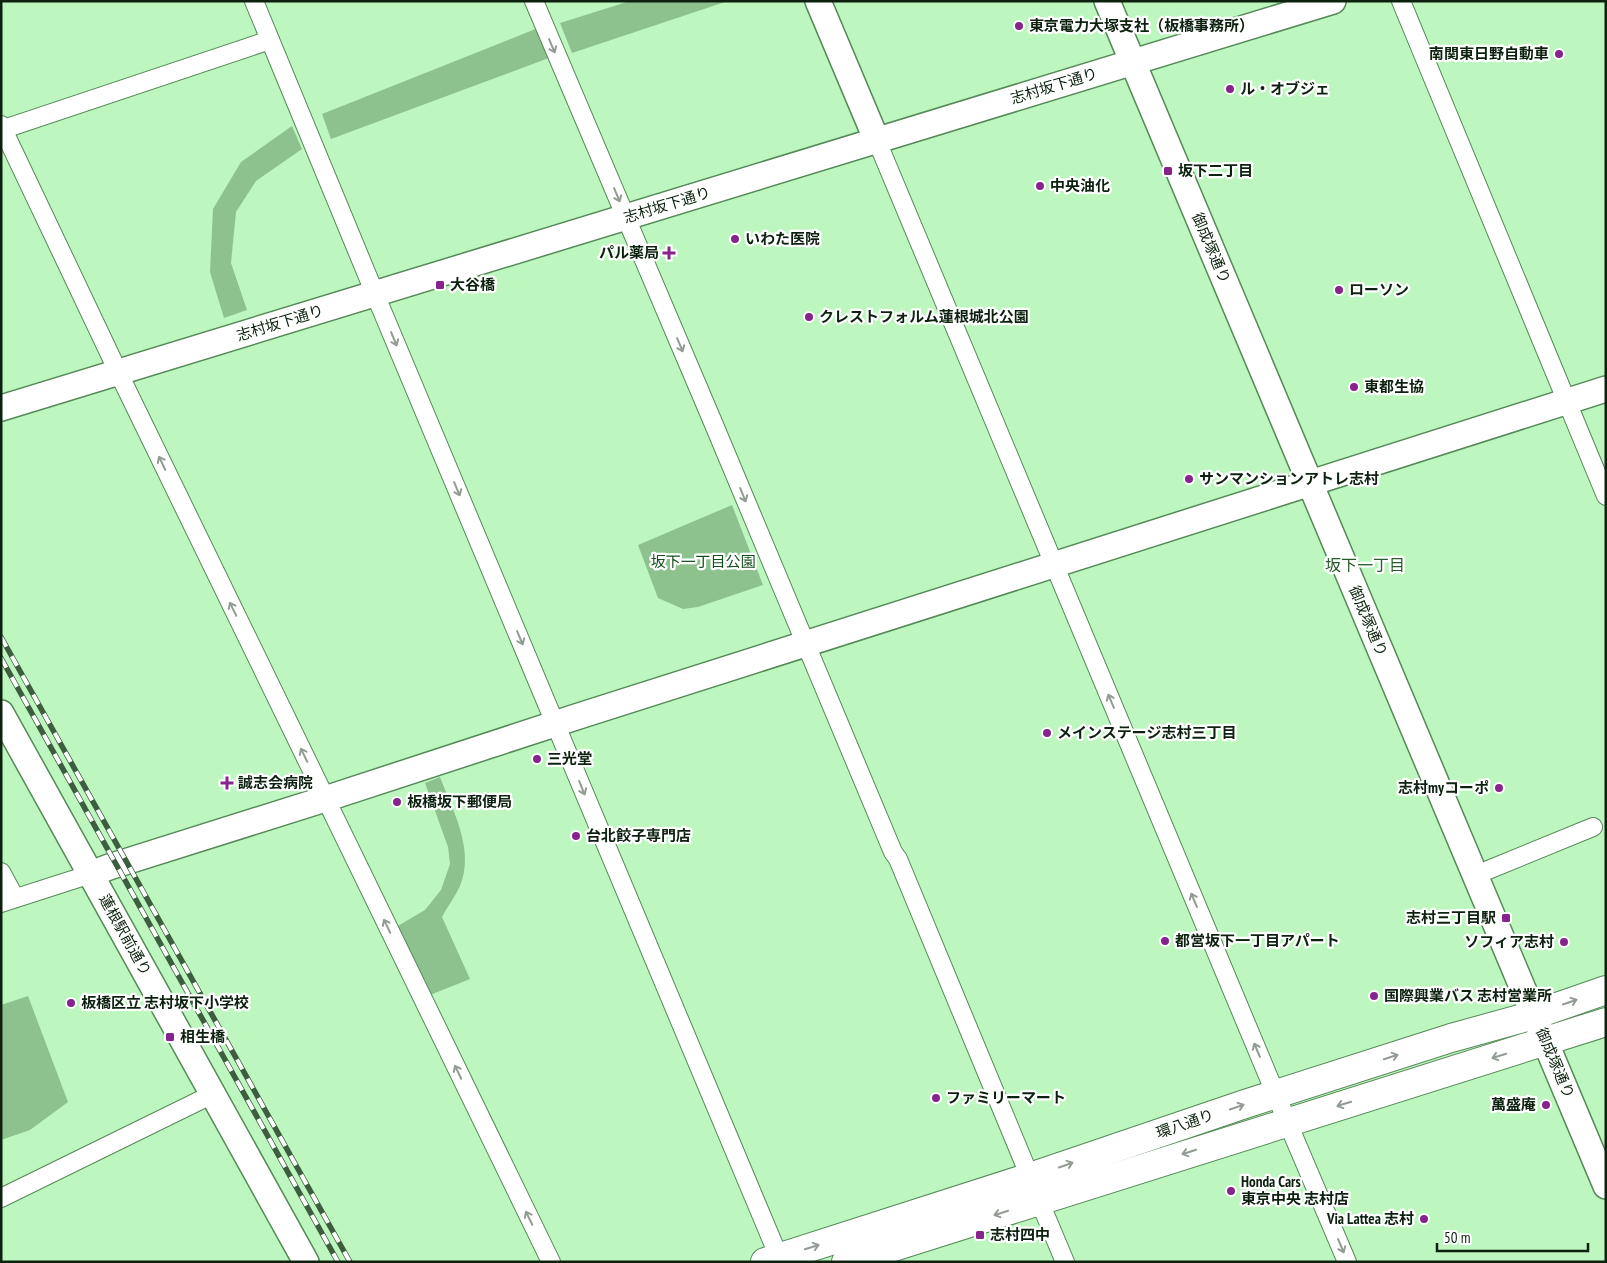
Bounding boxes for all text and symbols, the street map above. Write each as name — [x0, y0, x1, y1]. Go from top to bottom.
place label: 東京電力大塚支社（板橋事務所） — [1029, 16, 1254, 35]
marker: 東京電力大塚支社（板橋事務所） — [1013, 20, 1025, 32]
one-way arrow — [548, 38, 558, 53]
place label: 南関東日野自動車 — [1429, 44, 1549, 63]
marker: 南関東日野自動車 — [1553, 48, 1565, 60]
street label: 志村坂下通り — [1008, 63, 1100, 108]
place label: ル・オブジェ — [1240, 79, 1330, 98]
marker: ル・オブジェ — [1224, 83, 1236, 95]
place label: 坂下二丁目 — [1178, 161, 1253, 180]
marker: 坂下二丁目 — [1162, 165, 1174, 177]
place label: 中央油化 — [1050, 176, 1110, 195]
marker: 中央油化 — [1034, 180, 1046, 192]
street label: 志村坂下通り — [621, 182, 713, 227]
one-way arrow — [613, 188, 622, 203]
street label: 御成塚通り — [1188, 210, 1235, 286]
place label: いわた医院 — [745, 229, 820, 248]
marker: いわた医院 — [729, 233, 741, 245]
place label: パル薬局 — [599, 243, 659, 262]
marker: パル薬局 — [663, 247, 675, 259]
place label: 大谷橋 — [450, 275, 496, 294]
marker: 大谷橋 — [434, 279, 446, 291]
place label: ローソン — [1349, 280, 1409, 299]
marker: ローソン — [1333, 284, 1345, 296]
street label: 志村坂下通り — [234, 300, 326, 345]
place label: クレストフォルム蓮根城北公園 — [819, 307, 1029, 326]
marker: クレストフォルム蓮根城北公園 — [803, 311, 815, 323]
one-way arrow — [389, 331, 399, 346]
one-way arrow — [676, 337, 685, 352]
place label: 東都生協 — [1364, 377, 1424, 396]
marker: 東都生協 — [1348, 381, 1360, 393]
one-way arrow — [157, 456, 166, 471]
place label: サンマンションアトレ志村 — [1199, 469, 1379, 488]
marker: サンマンションアトレ志村 — [1183, 473, 1195, 485]
one-way arrow — [453, 480, 462, 496]
one-way arrow — [739, 487, 748, 502]
park label: 坂下一丁目公園 — [650, 552, 756, 571]
district label: 坂下一丁目 — [1325, 555, 1405, 575]
street label: 御成塚通り — [1345, 583, 1392, 659]
one-way arrow — [228, 602, 237, 617]
one-way arrow — [516, 630, 526, 645]
one-way arrow — [1106, 694, 1116, 709]
place label: メインステージ志村三丁目 — [1057, 723, 1236, 742]
marker: メインステージ志村三丁目 — [1041, 727, 1053, 739]
one-way arrow — [299, 748, 308, 763]
place label: 三光堂 — [547, 749, 592, 768]
marker: 三光堂 — [531, 753, 543, 765]
place label: 誠志会病院 — [238, 773, 313, 792]
marker: 誠志会病院 — [220, 776, 234, 790]
place label: 志村myコーポ — [1398, 778, 1489, 797]
one-way arrow — [578, 780, 587, 796]
marker: 志村myコーポ — [1493, 782, 1505, 794]
place label: 板橋坂下郵便局 — [407, 792, 512, 811]
marker: 板橋坂下郵便局 — [391, 796, 403, 808]
place label: 台北餃子専門店 — [586, 826, 691, 845]
marker: 台北餃子専門店 — [570, 830, 582, 842]
street label: 蓮根駅前通り — [95, 891, 156, 979]
one-way arrow — [1189, 893, 1199, 908]
place label: 志村三丁目駅 — [1406, 908, 1496, 927]
marker: 志村三丁目駅 — [1500, 912, 1512, 924]
one-way arrow — [381, 919, 391, 934]
place label: 都営坂下一丁目アパート — [1175, 931, 1340, 950]
place label: ソフィア志村 — [1464, 932, 1554, 951]
marker: 都営坂下一丁目アパート — [1159, 935, 1171, 947]
marker: ソフィア志村 — [1558, 936, 1570, 948]
place label: 国際興業バス 志村営業所 — [1384, 986, 1552, 1005]
marker: 国際興業バス 志村営業所 — [1368, 990, 1380, 1002]
place label: 板橋区立 志村坂下小学校 — [81, 993, 249, 1012]
marker: 板橋区立 志村坂下小学校 — [65, 997, 77, 1009]
one-way arrow — [1562, 997, 1577, 1006]
street label: 御成塚通り — [1532, 1025, 1579, 1101]
place label: 相生橋 — [180, 1027, 226, 1046]
marker: 相生橋 — [164, 1031, 176, 1043]
one-way arrow — [1251, 1043, 1261, 1058]
one-way arrow — [1491, 1051, 1507, 1061]
one-way arrow — [1383, 1052, 1399, 1062]
one-way arrow — [453, 1065, 462, 1080]
place label: ファミリーマート — [946, 1088, 1066, 1107]
marker: ファミリーマート — [930, 1092, 942, 1104]
place label: 萬盛庵 — [1491, 1095, 1536, 1114]
one-way arrow — [1336, 1099, 1352, 1109]
marker: 萬盛庵 — [1540, 1099, 1552, 1111]
one-way arrow — [1228, 1102, 1244, 1111]
street label: 環八通り — [1153, 1105, 1216, 1142]
one-way arrow — [1181, 1148, 1197, 1158]
one-way arrow — [1058, 1159, 1074, 1169]
place label: Honda Cars 東京中央 志村店 — [1241, 1172, 1349, 1208]
marker: Honda Cars 東京中央 志村店 — [1225, 1185, 1237, 1197]
one-way arrow — [993, 1208, 1009, 1218]
place label: Via Lattea 志村 — [1326, 1209, 1414, 1228]
one-way arrow — [524, 1211, 533, 1226]
marker: Via Lattea 志村 — [1418, 1213, 1430, 1225]
scale bar — [1437, 1220, 1588, 1252]
place label: 志村四中 — [990, 1225, 1050, 1244]
text: 50 m — [1444, 1228, 1470, 1247]
marker: 志村四中 — [974, 1229, 986, 1241]
one-way arrow — [1337, 1238, 1346, 1254]
one-way arrow — [803, 1241, 819, 1251]

